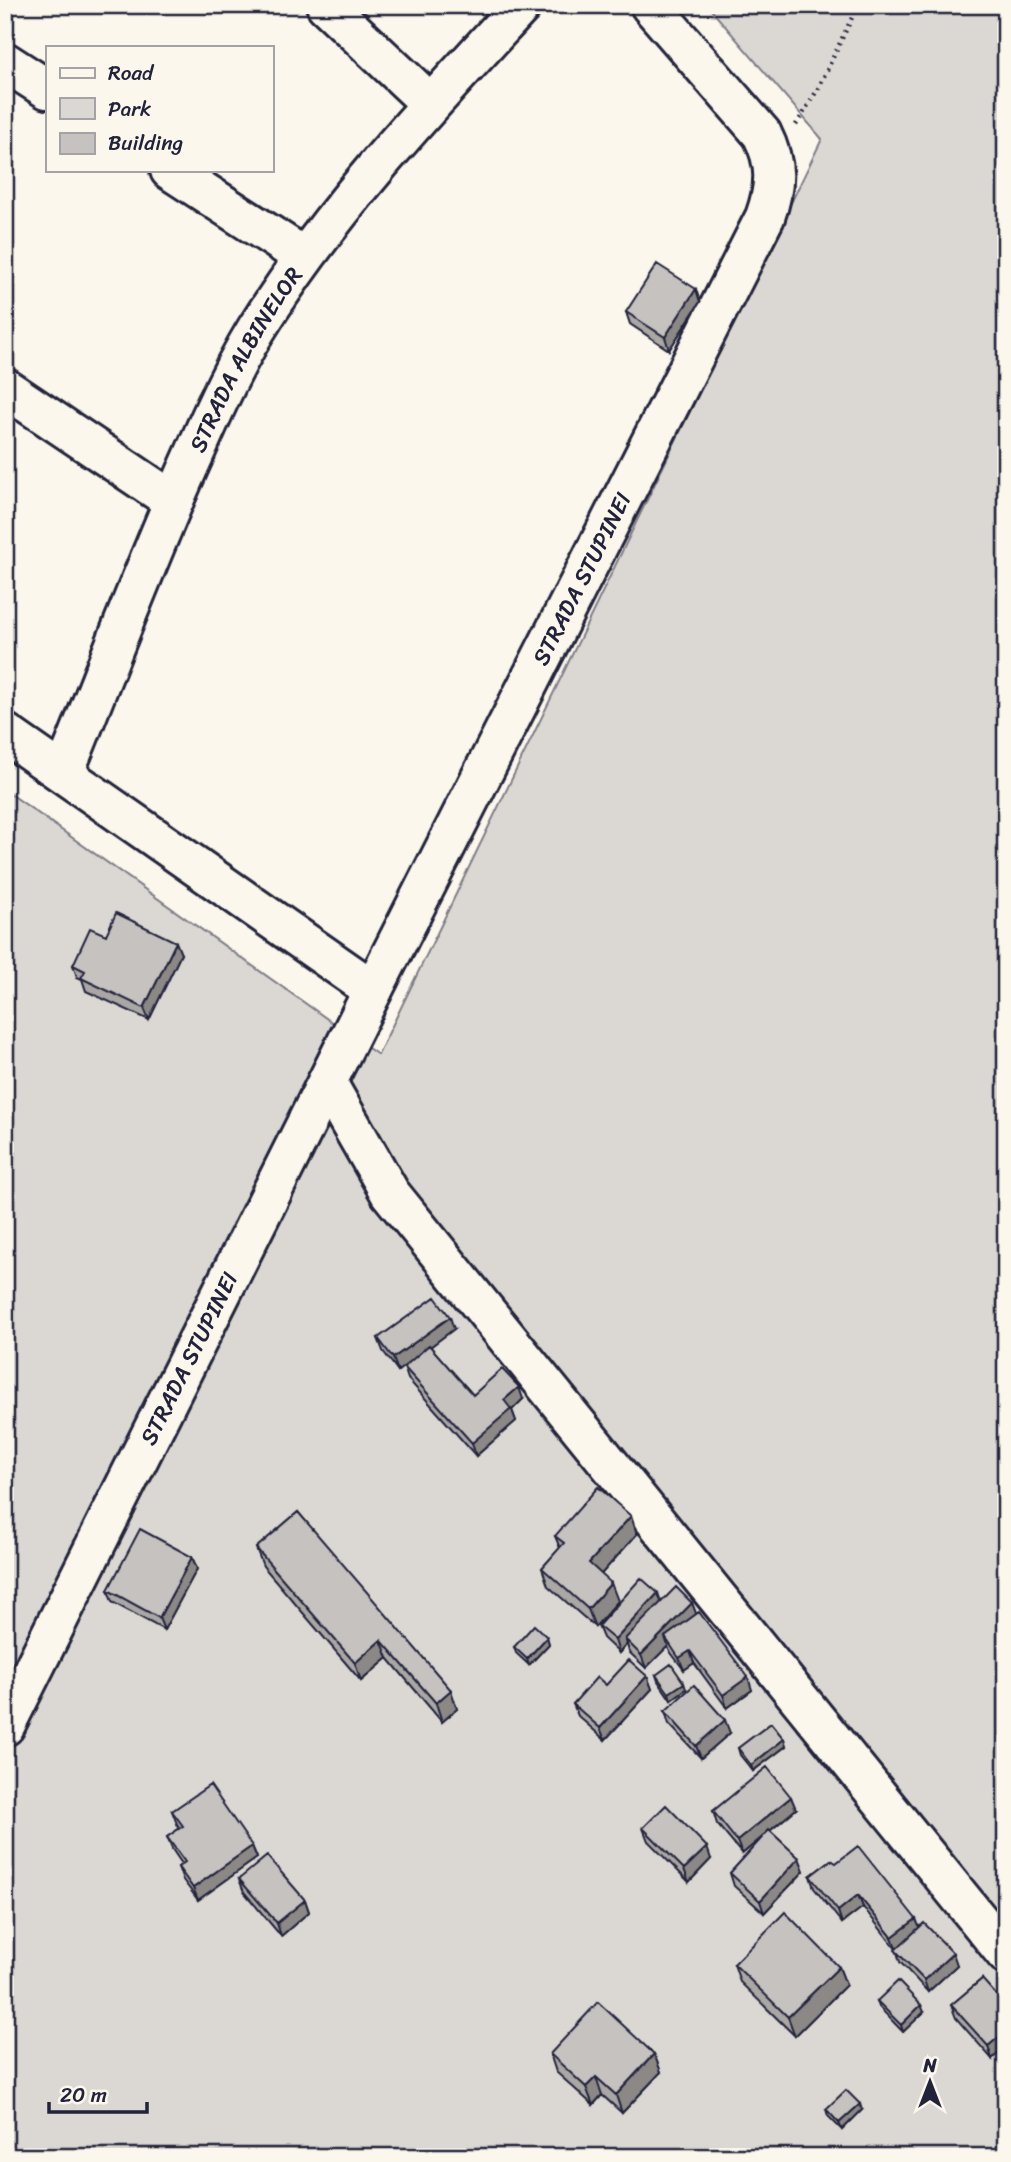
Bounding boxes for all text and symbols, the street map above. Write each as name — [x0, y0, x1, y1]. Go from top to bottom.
legend — [46, 46, 273, 172]
text: Road — [108, 54, 155, 92]
text: Park — [108, 90, 151, 128]
text: Building — [108, 124, 184, 162]
street label: STRADA ALBINELOR — [178, 258, 313, 459]
street label: STRADA STUPINEI — [521, 485, 643, 673]
street label: STRADA STUPINEI — [128, 1265, 250, 1453]
north arrow — [895, 2046, 965, 2116]
text: N — [922, 2049, 937, 2082]
scale bar — [49, 2071, 147, 2115]
text: 20 m — [60, 2076, 107, 2114]

